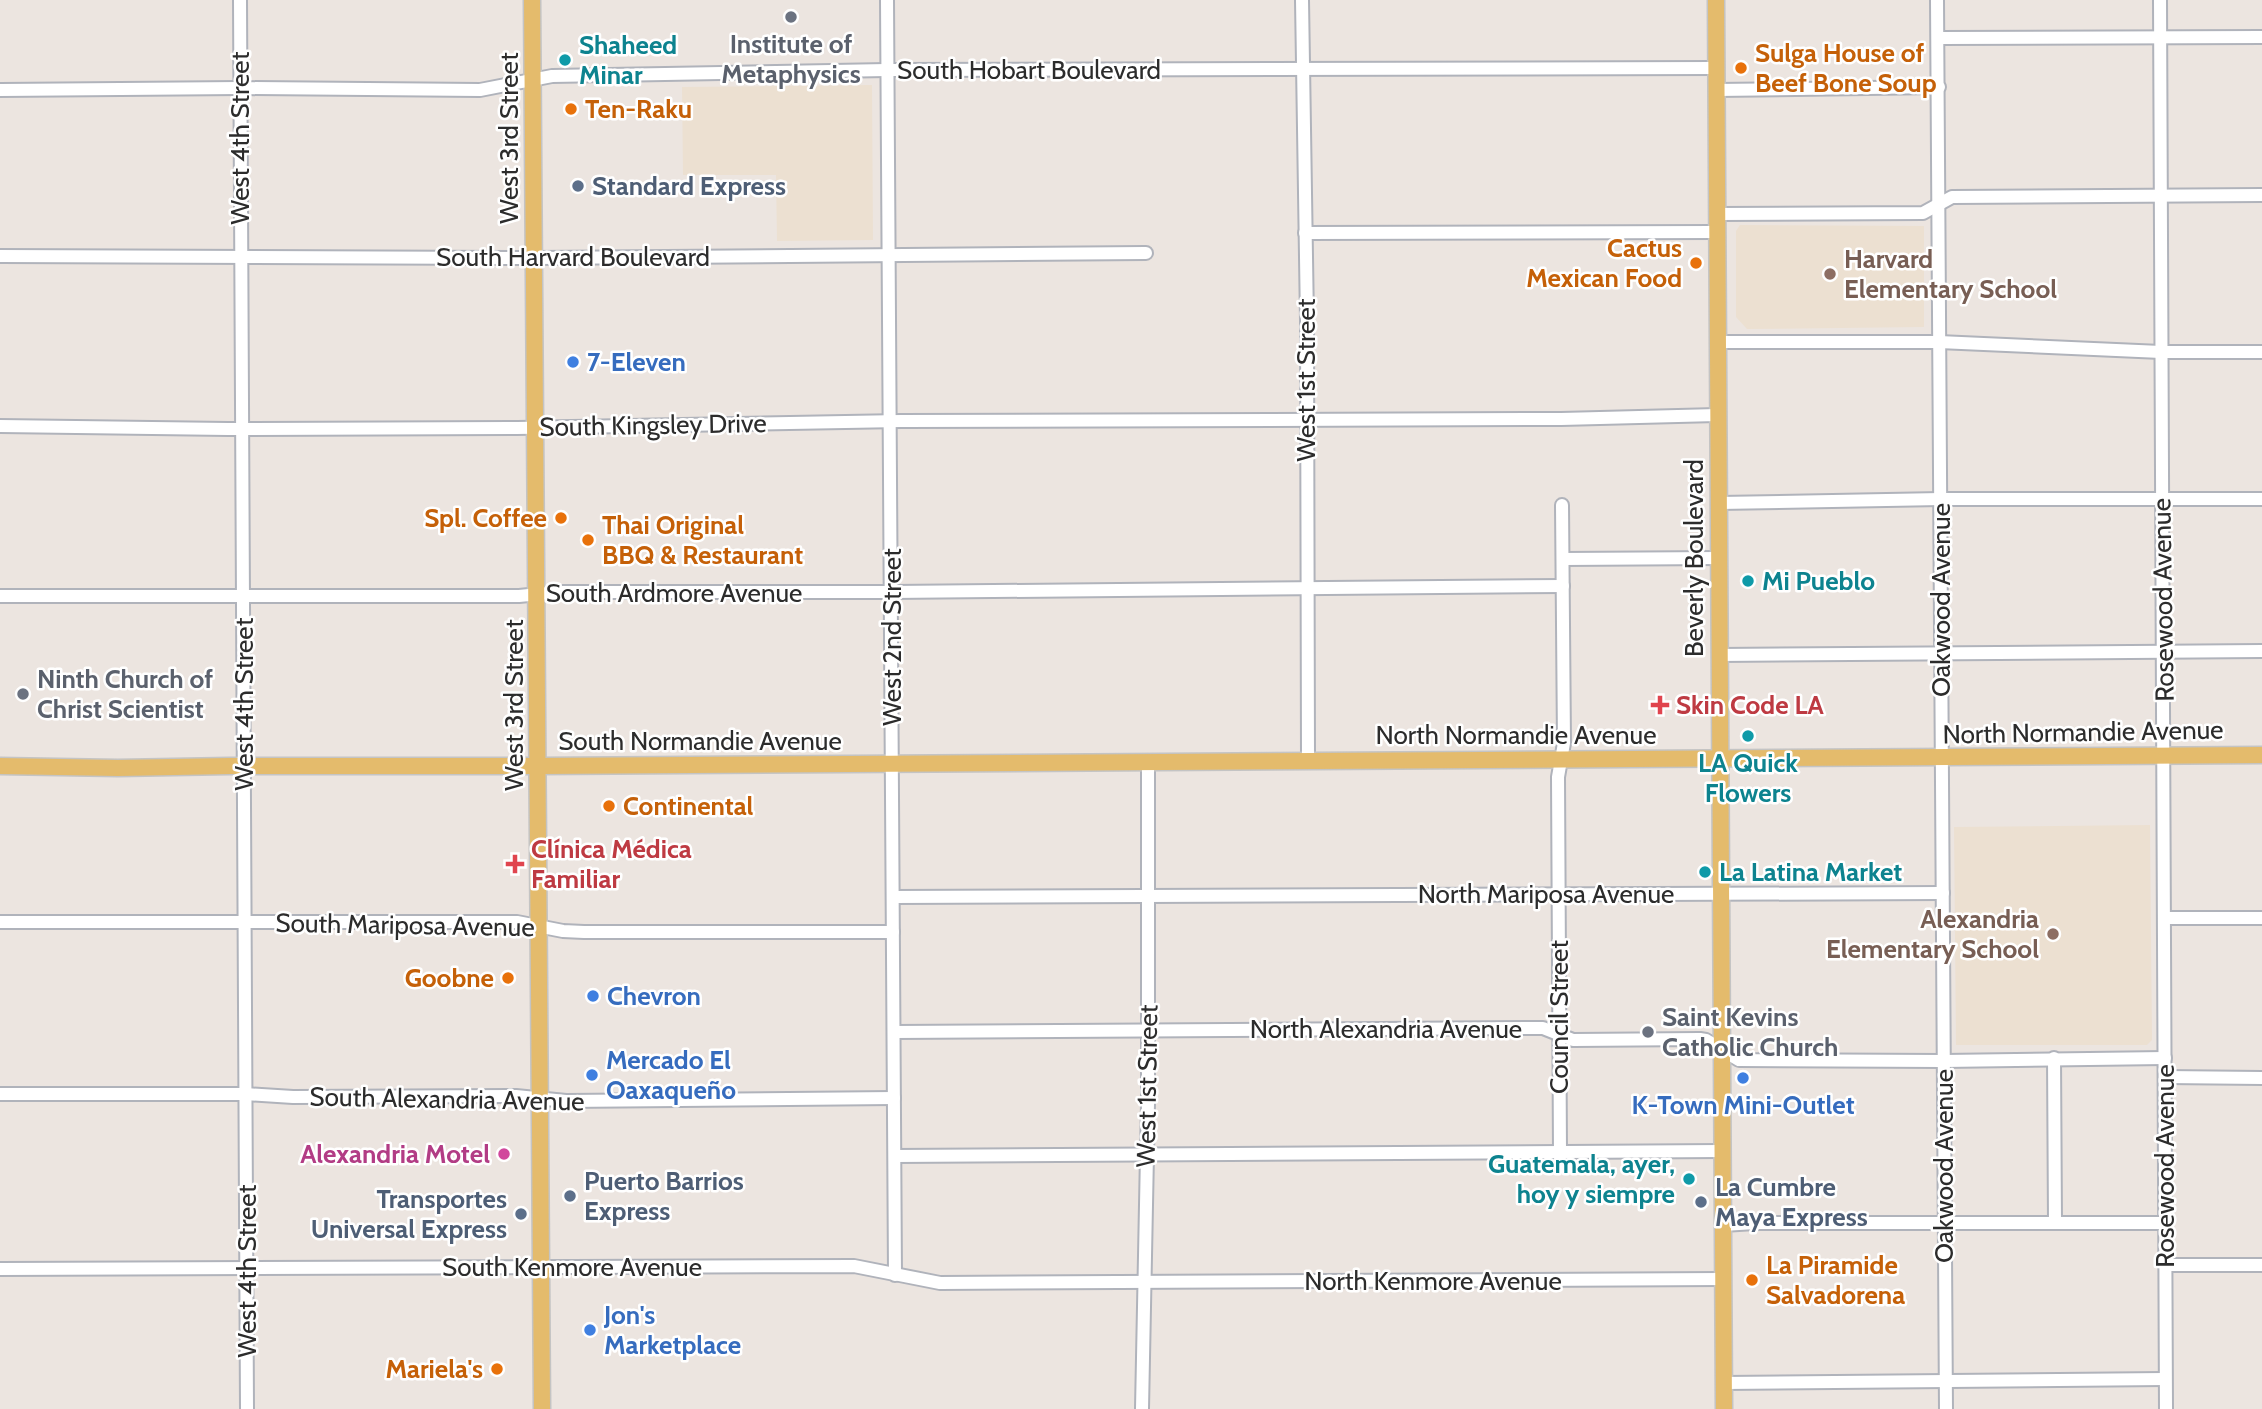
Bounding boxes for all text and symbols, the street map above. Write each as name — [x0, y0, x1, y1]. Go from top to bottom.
marker: Institute of Metaphysics — [783, 9, 799, 25]
place label: Institute of Metaphysics — [721, 28, 861, 90]
place label: Shaheed Minar — [579, 29, 677, 91]
place label: Sulga House of Beef Bone Soup — [1755, 37, 1937, 99]
street label: West 4th Street — [224, 51, 256, 224]
street label: West 3rd Street — [493, 52, 525, 224]
marker: Shaheed Minar — [557, 52, 573, 68]
street label: South Hobart Boulevard — [897, 54, 1161, 86]
marker: Sulga House of Beef Bone Soup — [1733, 60, 1749, 76]
place label: Ten-Raku — [585, 93, 692, 125]
marker: Ten-Raku — [563, 101, 579, 117]
place label: Standard Express — [592, 170, 786, 202]
marker: Standard Express — [570, 178, 586, 194]
place label: Cactus Mexican Food — [1526, 232, 1682, 294]
street label: South Harvard Boulevard — [436, 241, 710, 273]
place label: Harvard Elementary School — [1844, 243, 2057, 305]
marker: Cactus Mexican Food — [1688, 255, 1704, 271]
marker: Harvard Elementary School — [1822, 266, 1838, 282]
street label: West 1st Street — [1290, 298, 1322, 461]
place label: 7-Eleven — [587, 346, 686, 378]
marker: 7-Eleven — [565, 354, 581, 370]
street label: South Kingsley Drive — [539, 407, 767, 443]
street label: Beverly Boulevard — [1678, 459, 1710, 657]
street label: Rosewood Avenue — [2145, 498, 2181, 702]
place label: Spl. Coffee — [424, 502, 547, 534]
street label: Oakwood Avenue — [1925, 503, 1957, 697]
place label: Thai Original BBQ & Restaurant — [602, 509, 803, 571]
marker: Spl. Coffee — [553, 510, 569, 526]
marker: Thai Original BBQ & Restaurant — [580, 532, 596, 548]
street label: West 2nd Street — [876, 548, 908, 726]
place label: Mi Pueblo — [1762, 565, 1875, 597]
marker: Mi Pueblo — [1740, 573, 1756, 589]
street label: South Ardmore Avenue — [546, 577, 802, 609]
street label: West 4th Street — [228, 617, 260, 790]
street label: West 3rd Street — [498, 619, 530, 791]
place label: Ninth Church of Christ Scientist — [37, 663, 213, 725]
marker: Ninth Church of Christ Scientist — [15, 686, 31, 702]
place label: Skin Code LA — [1676, 689, 1824, 721]
marker: Skin Code LA — [1650, 695, 1670, 715]
street label: North Normandie Avenue — [1942, 714, 2224, 750]
street label: North Normandie Avenue — [1376, 719, 1656, 751]
street label: South Normandie Avenue — [558, 725, 842, 757]
marker: LA Quick Flowers — [1740, 728, 1756, 744]
place label: LA Quick Flowers — [1698, 747, 1798, 809]
place label: Continental — [623, 790, 754, 822]
marker: Continental — [601, 798, 617, 814]
place label: Clínica Médica Familiar — [531, 833, 692, 895]
marker: Clínica Médica Familiar — [505, 854, 525, 874]
place label: La Latina Market — [1719, 856, 1902, 888]
marker: La Latina Market — [1697, 864, 1713, 880]
street label: North Mariposa Avenue — [1418, 878, 1674, 910]
place label: Alexandria Elementary School — [1826, 903, 2039, 965]
street label: South Mariposa Avenue — [275, 907, 535, 943]
marker: Alexandria Elementary School — [2045, 926, 2061, 942]
street label: Council Street — [1543, 940, 1575, 1094]
place label: Goobne — [405, 962, 494, 994]
marker: Goobne — [500, 970, 516, 986]
place label: Chevron — [607, 980, 701, 1012]
marker: Chevron — [585, 988, 601, 1004]
place label: Saint Kevins Catholic Church — [1662, 1001, 1838, 1063]
street label: West 1st Street — [1130, 1004, 1164, 1168]
street label: North Alexandria Avenue — [1250, 1013, 1522, 1045]
marker: Saint Kevins Catholic Church — [1640, 1024, 1656, 1040]
place label: Mercado El Oaxaqueño — [606, 1044, 736, 1106]
street label: Rosewood Avenue — [2149, 1064, 2181, 1268]
marker: Mercado El Oaxaqueño — [584, 1067, 600, 1083]
street label: Oakwood Avenue — [1928, 1069, 1960, 1263]
marker: K-Town Mini-Outlet — [1735, 1070, 1751, 1086]
street label: South Alexandria Avenue — [309, 1081, 585, 1117]
place label: K-Town Mini-Outlet — [1631, 1089, 1855, 1121]
place label: Alexandria Motel — [300, 1138, 490, 1170]
marker: Alexandria Motel — [496, 1146, 512, 1162]
place label: Guatemala, ayer, hoy y siempre — [1488, 1148, 1675, 1210]
place label: Puerto Barrios Express — [584, 1165, 744, 1227]
marker: Guatemala, ayer, hoy y siempre — [1681, 1171, 1697, 1187]
place label: La Cumbre Maya Express — [1715, 1171, 1868, 1233]
place label: Transportes Universal Express — [311, 1183, 507, 1245]
street label: West 4th Street — [231, 1184, 263, 1357]
marker: Puerto Barrios Express — [562, 1188, 578, 1204]
marker: La Cumbre Maya Express — [1693, 1194, 1709, 1210]
marker: Transportes Universal Express — [513, 1206, 529, 1222]
place label: La Piramide Salvadorena — [1766, 1249, 1905, 1311]
street label: South Kenmore Avenue — [442, 1251, 702, 1283]
street label: North Kenmore Avenue — [1304, 1265, 1562, 1297]
marker: La Piramide Salvadorena — [1744, 1272, 1760, 1288]
place label: Jon's Marketplace — [603, 1299, 741, 1361]
marker: Jon's Marketplace — [582, 1322, 598, 1338]
place label: Mariela's — [386, 1353, 483, 1385]
marker: Mariela's — [489, 1361, 505, 1377]

